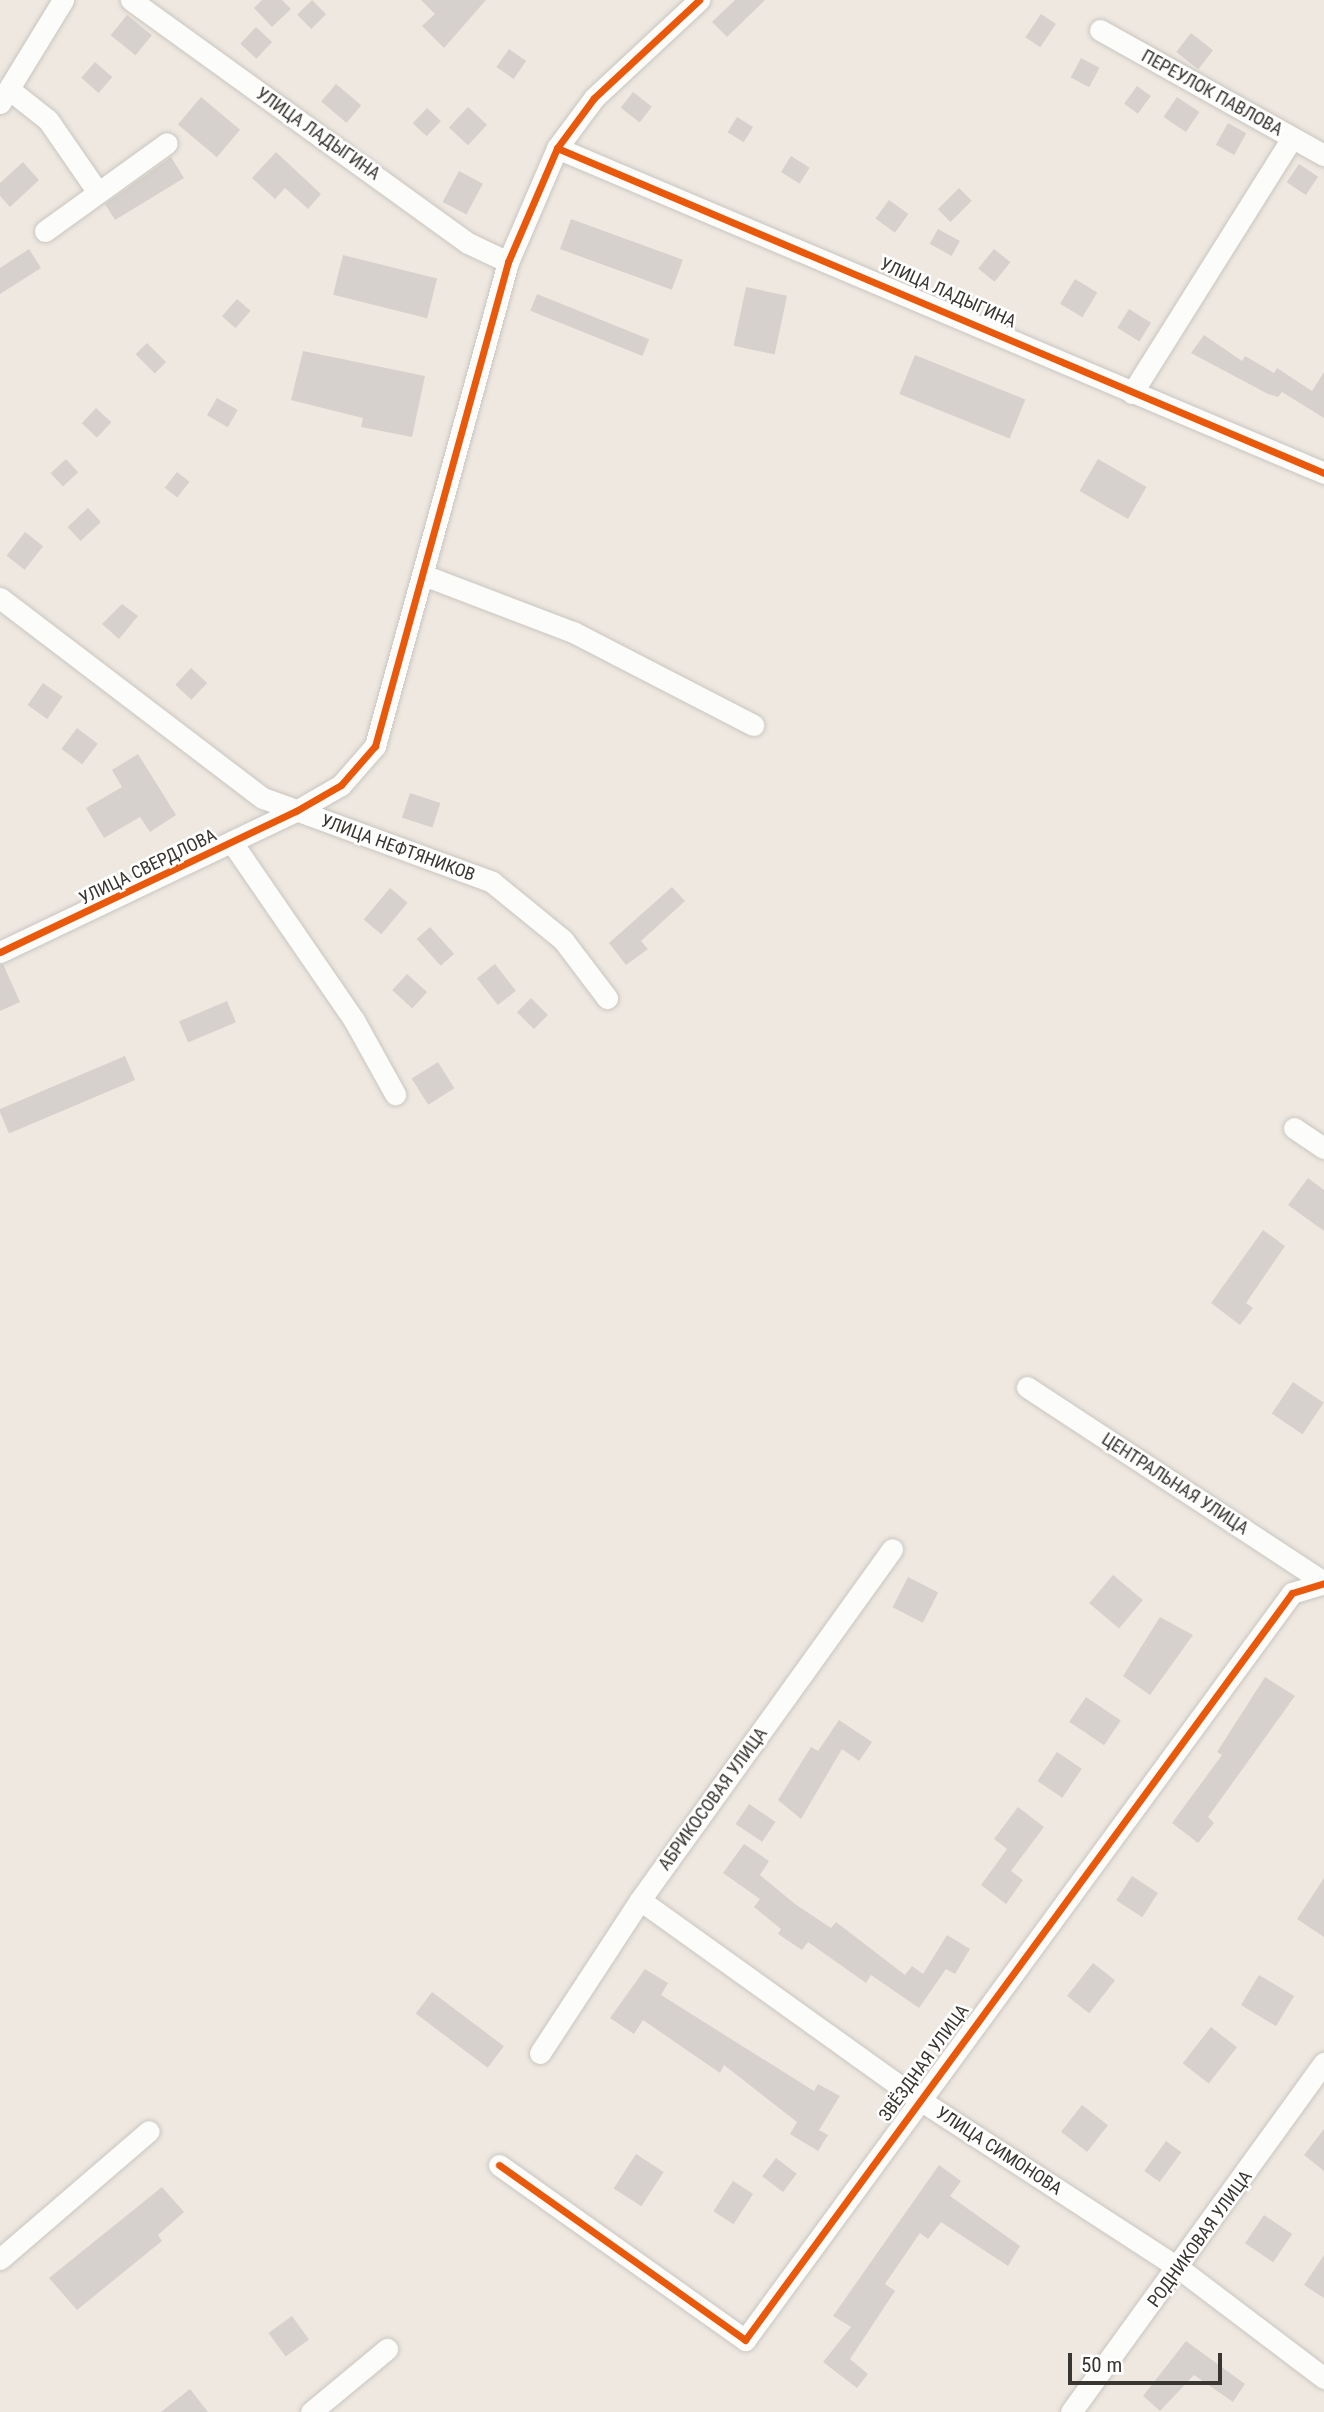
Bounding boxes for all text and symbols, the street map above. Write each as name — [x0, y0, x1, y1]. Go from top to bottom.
street label: ПЕРЕУЛОК ПАВЛОВА — [1138, 45, 1286, 141]
street label: УЛИЦА ЛАДЫГИНА — [252, 83, 384, 185]
street label: УЛИЦА ЛАДЫГИНА — [877, 253, 1019, 333]
street label: УЛИЦА НЕФТЯНИКОВ — [318, 810, 478, 886]
street label: УЛИЦА СВЕРДЛОВА — [76, 824, 220, 910]
street label: ЦЕНТРАЛЬНАЯ УЛИЦА — [1098, 1428, 1252, 1540]
street label: АБРИКОСОВАЯ УЛИЦА — [654, 1723, 772, 1875]
street label: ЗВЁЗДНАЯ УЛИЦА — [874, 2000, 974, 2126]
street label: УЛИЦА СИМОНОВА — [932, 2102, 1066, 2200]
street label: РОДНИКОВАЯ УЛИЦА — [1143, 2167, 1257, 2311]
scale bar — [1072, 2338, 1226, 2382]
text: 50 m — [1081, 2353, 1122, 2377]

